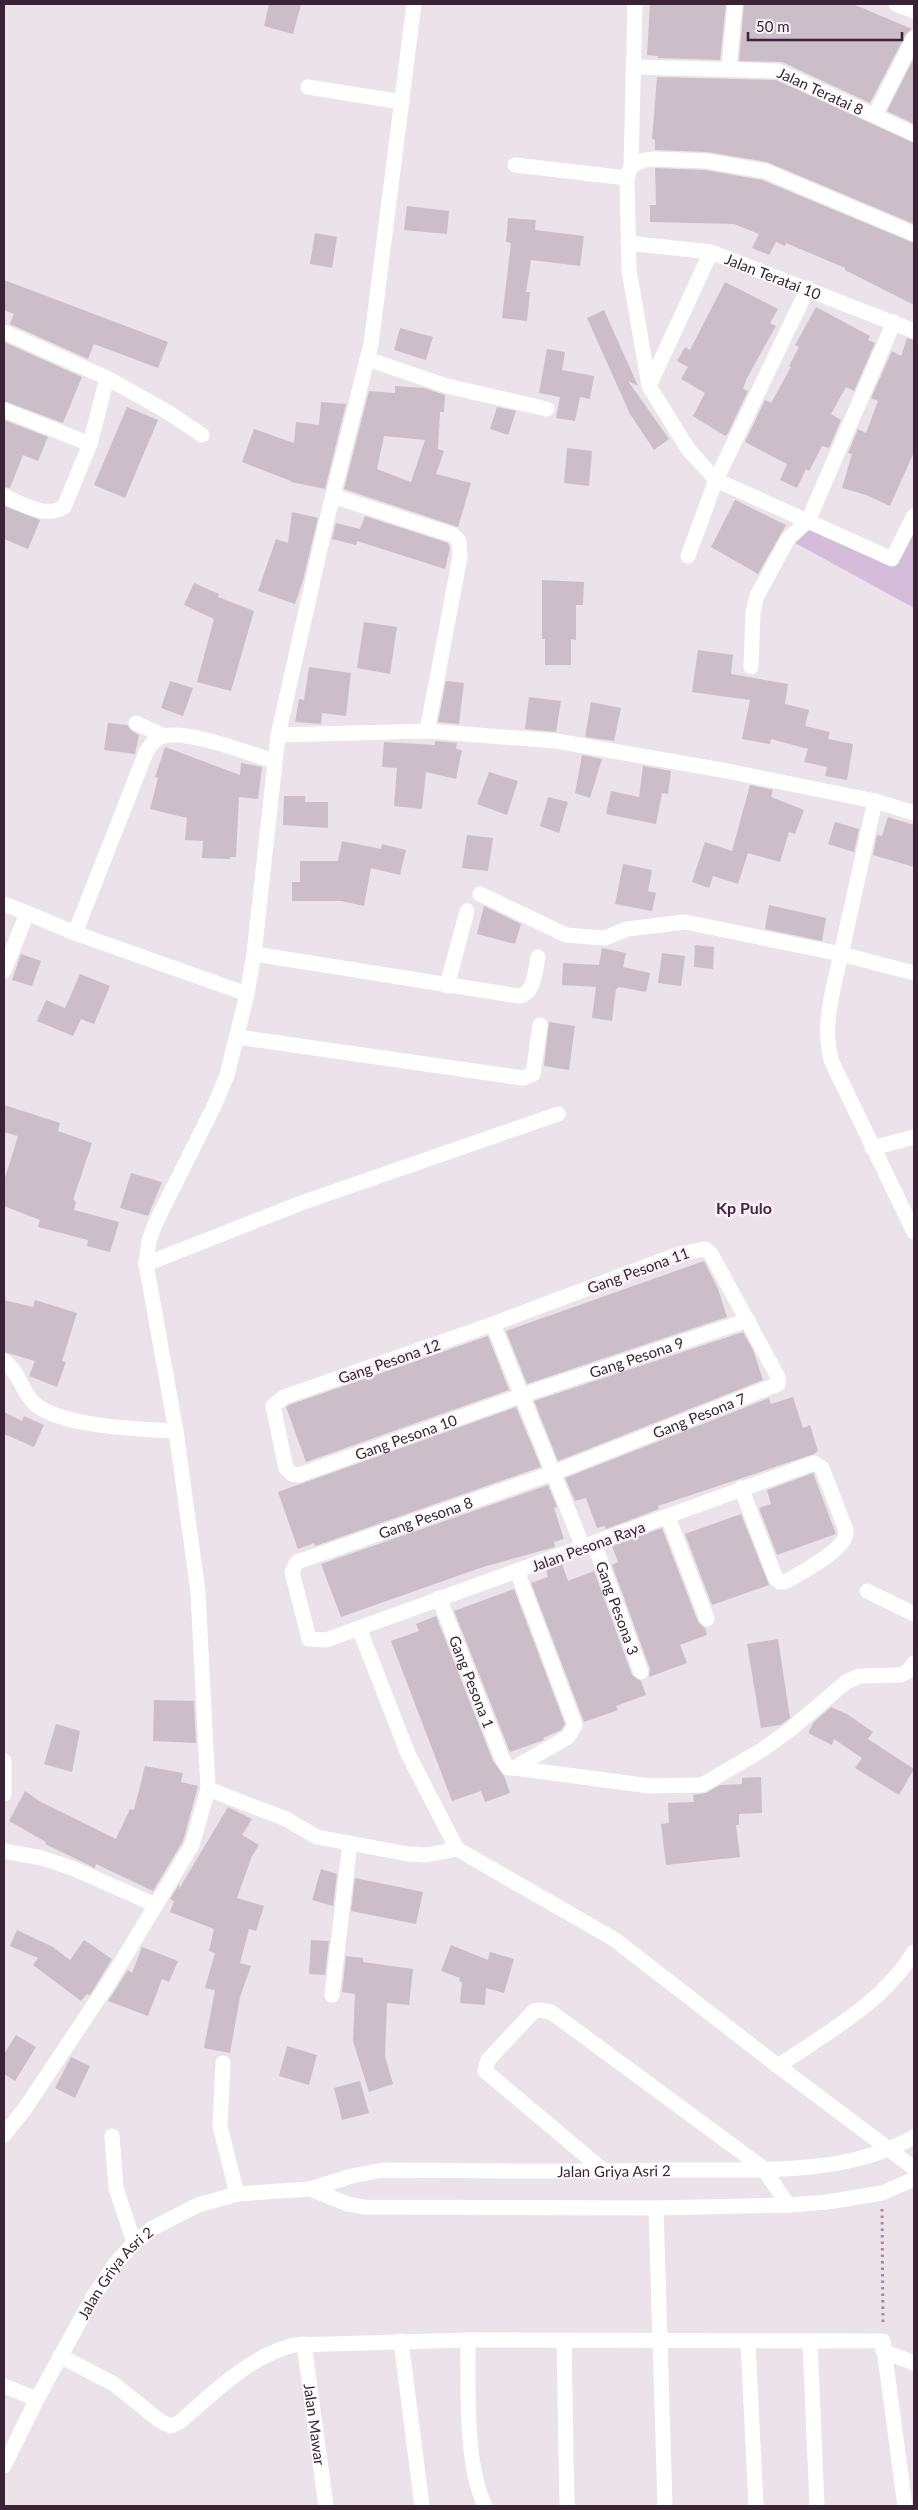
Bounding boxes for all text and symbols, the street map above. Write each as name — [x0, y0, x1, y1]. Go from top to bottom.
scale bar — [748, 10, 902, 42]
text: 50 m — [756, 17, 790, 35]
street label: Jalan Teratai 8 — [775, 63, 867, 118]
street label: Jalan Teratai 10 — [722, 249, 824, 303]
district label: Kp Pulo — [716, 1198, 772, 1217]
street label: Gang Pesona 11 — [585, 1243, 691, 1297]
street label: Gang Pesona 9 — [587, 1333, 686, 1381]
street label: Gang Pesona 12 — [335, 1335, 443, 1387]
street label: Gang Pesona 7 — [650, 1389, 748, 1442]
street label: Gang Pesona 10 — [352, 1410, 460, 1463]
street label: Gang Pesona 8 — [376, 1493, 475, 1542]
street label: Jalan Pesona Raya — [529, 1517, 647, 1575]
street label: Gang Pesona 3 — [592, 1559, 643, 1657]
street label: Gang Pesona 1 — [446, 1633, 498, 1731]
street label: Jalan Griya Asri 2 — [557, 2161, 671, 2180]
street label: Jalan Griya Asri 2 — [74, 2223, 157, 2322]
street label: Jalan Mawar — [300, 2382, 329, 2467]

